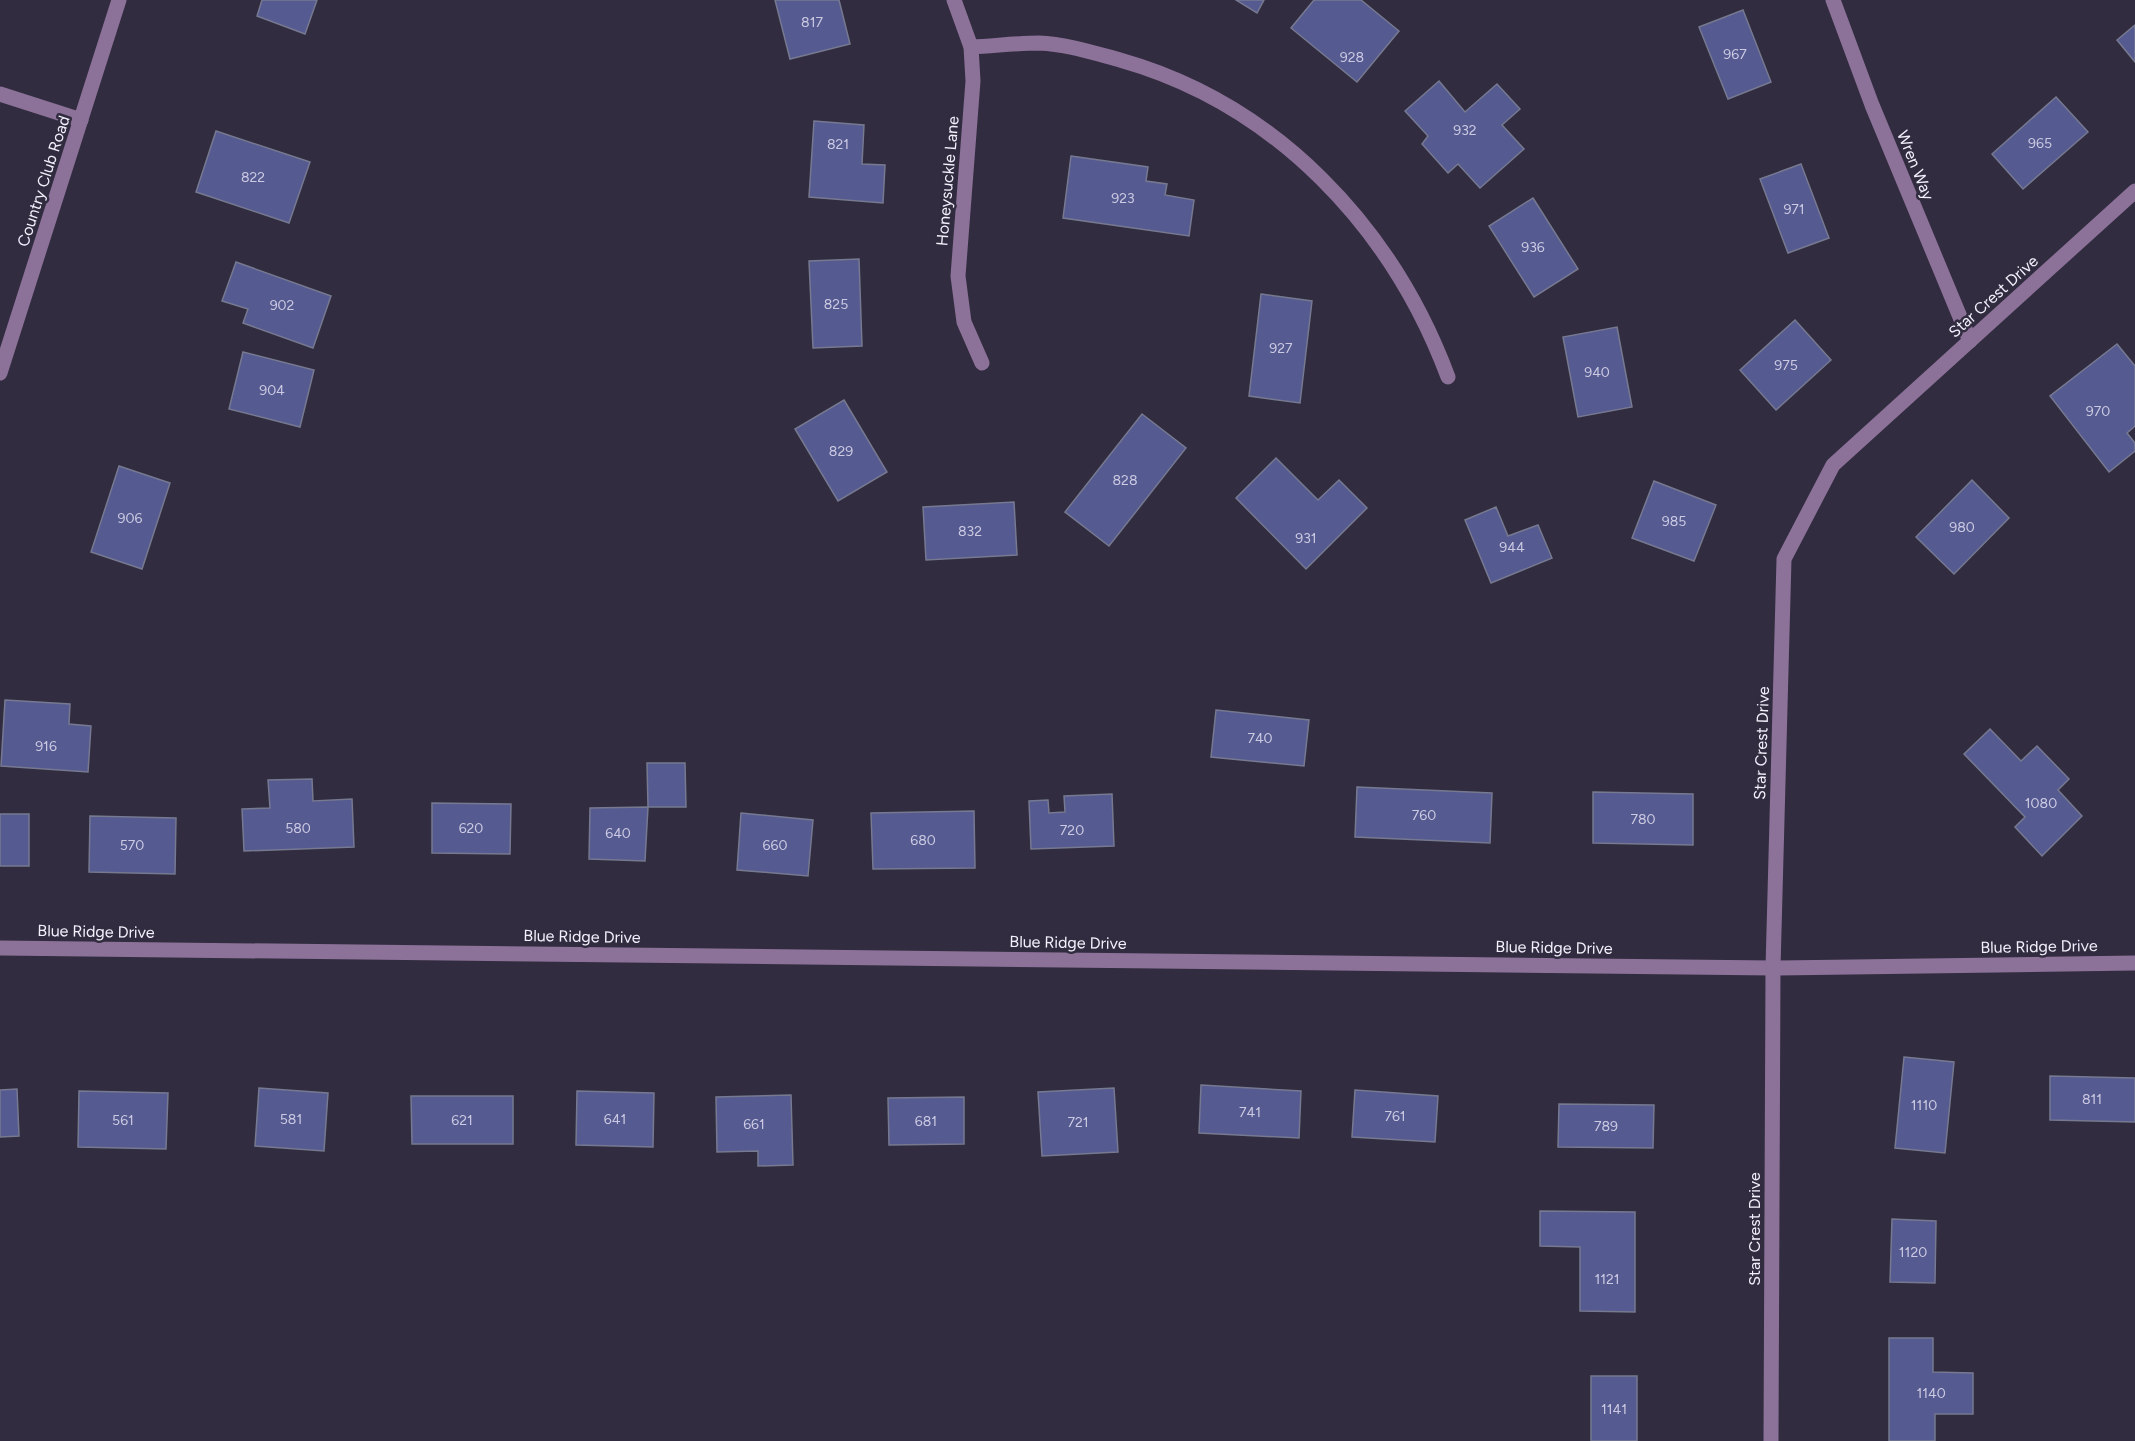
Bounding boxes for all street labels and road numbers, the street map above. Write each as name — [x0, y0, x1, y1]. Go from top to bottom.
street label: Country Club Road — [13, 113, 74, 249]
street label: Honeysuckle Lane — [932, 115, 963, 247]
street label: Wren Way — [1893, 128, 1938, 203]
street label: Star Crest Drive — [1945, 251, 2042, 341]
street label: Star Crest Drive — [1750, 686, 1773, 800]
street label: Blue Ridge Drive — [37, 921, 155, 942]
street label: Blue Ridge Drive — [523, 926, 641, 947]
street label: Blue Ridge Drive — [1009, 932, 1127, 953]
street label: Blue Ridge Drive — [1980, 936, 2098, 957]
street label: Blue Ridge Drive — [1495, 937, 1613, 958]
street label: Star Crest Drive — [1745, 1172, 1764, 1286]

